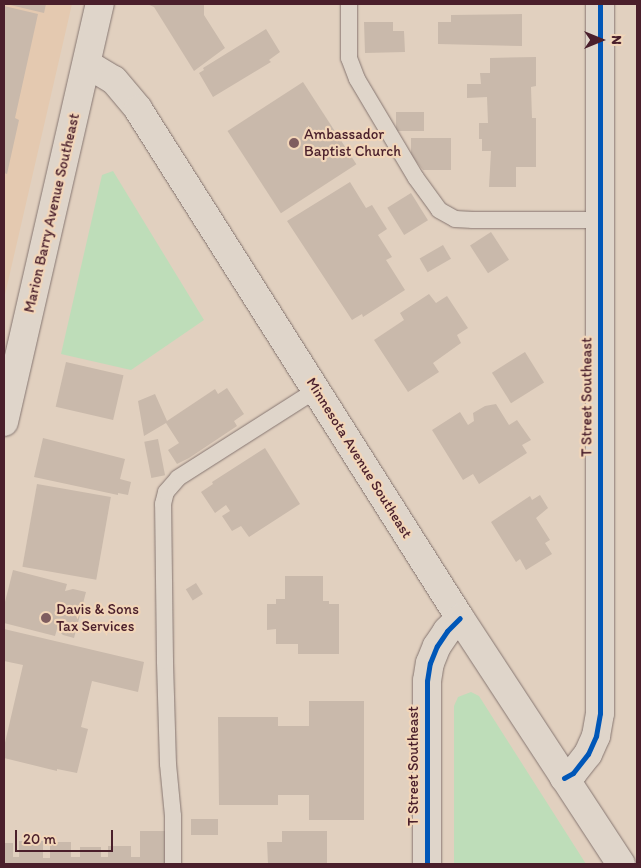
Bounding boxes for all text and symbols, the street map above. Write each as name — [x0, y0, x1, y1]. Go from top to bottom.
north arrow — [576, 15, 626, 65]
text: N — [608, 35, 625, 45]
street label: Marion Barry Avenue Southeast — [20, 112, 84, 314]
place label: Ambassador Baptist Church — [304, 125, 401, 160]
marker: Ambassador Baptist Church — [288, 137, 300, 149]
street label: T Street Southeast — [578, 337, 596, 457]
street label: Minnesota Avenue Southeast — [302, 374, 416, 542]
place label: Davis & Sons Tax Services — [56, 600, 139, 635]
marker: Davis & Sons Tax Services — [40, 612, 52, 624]
street label: T Street Southeast — [405, 706, 423, 826]
scale bar — [18, 820, 115, 852]
text: 20 m — [23, 830, 56, 848]

